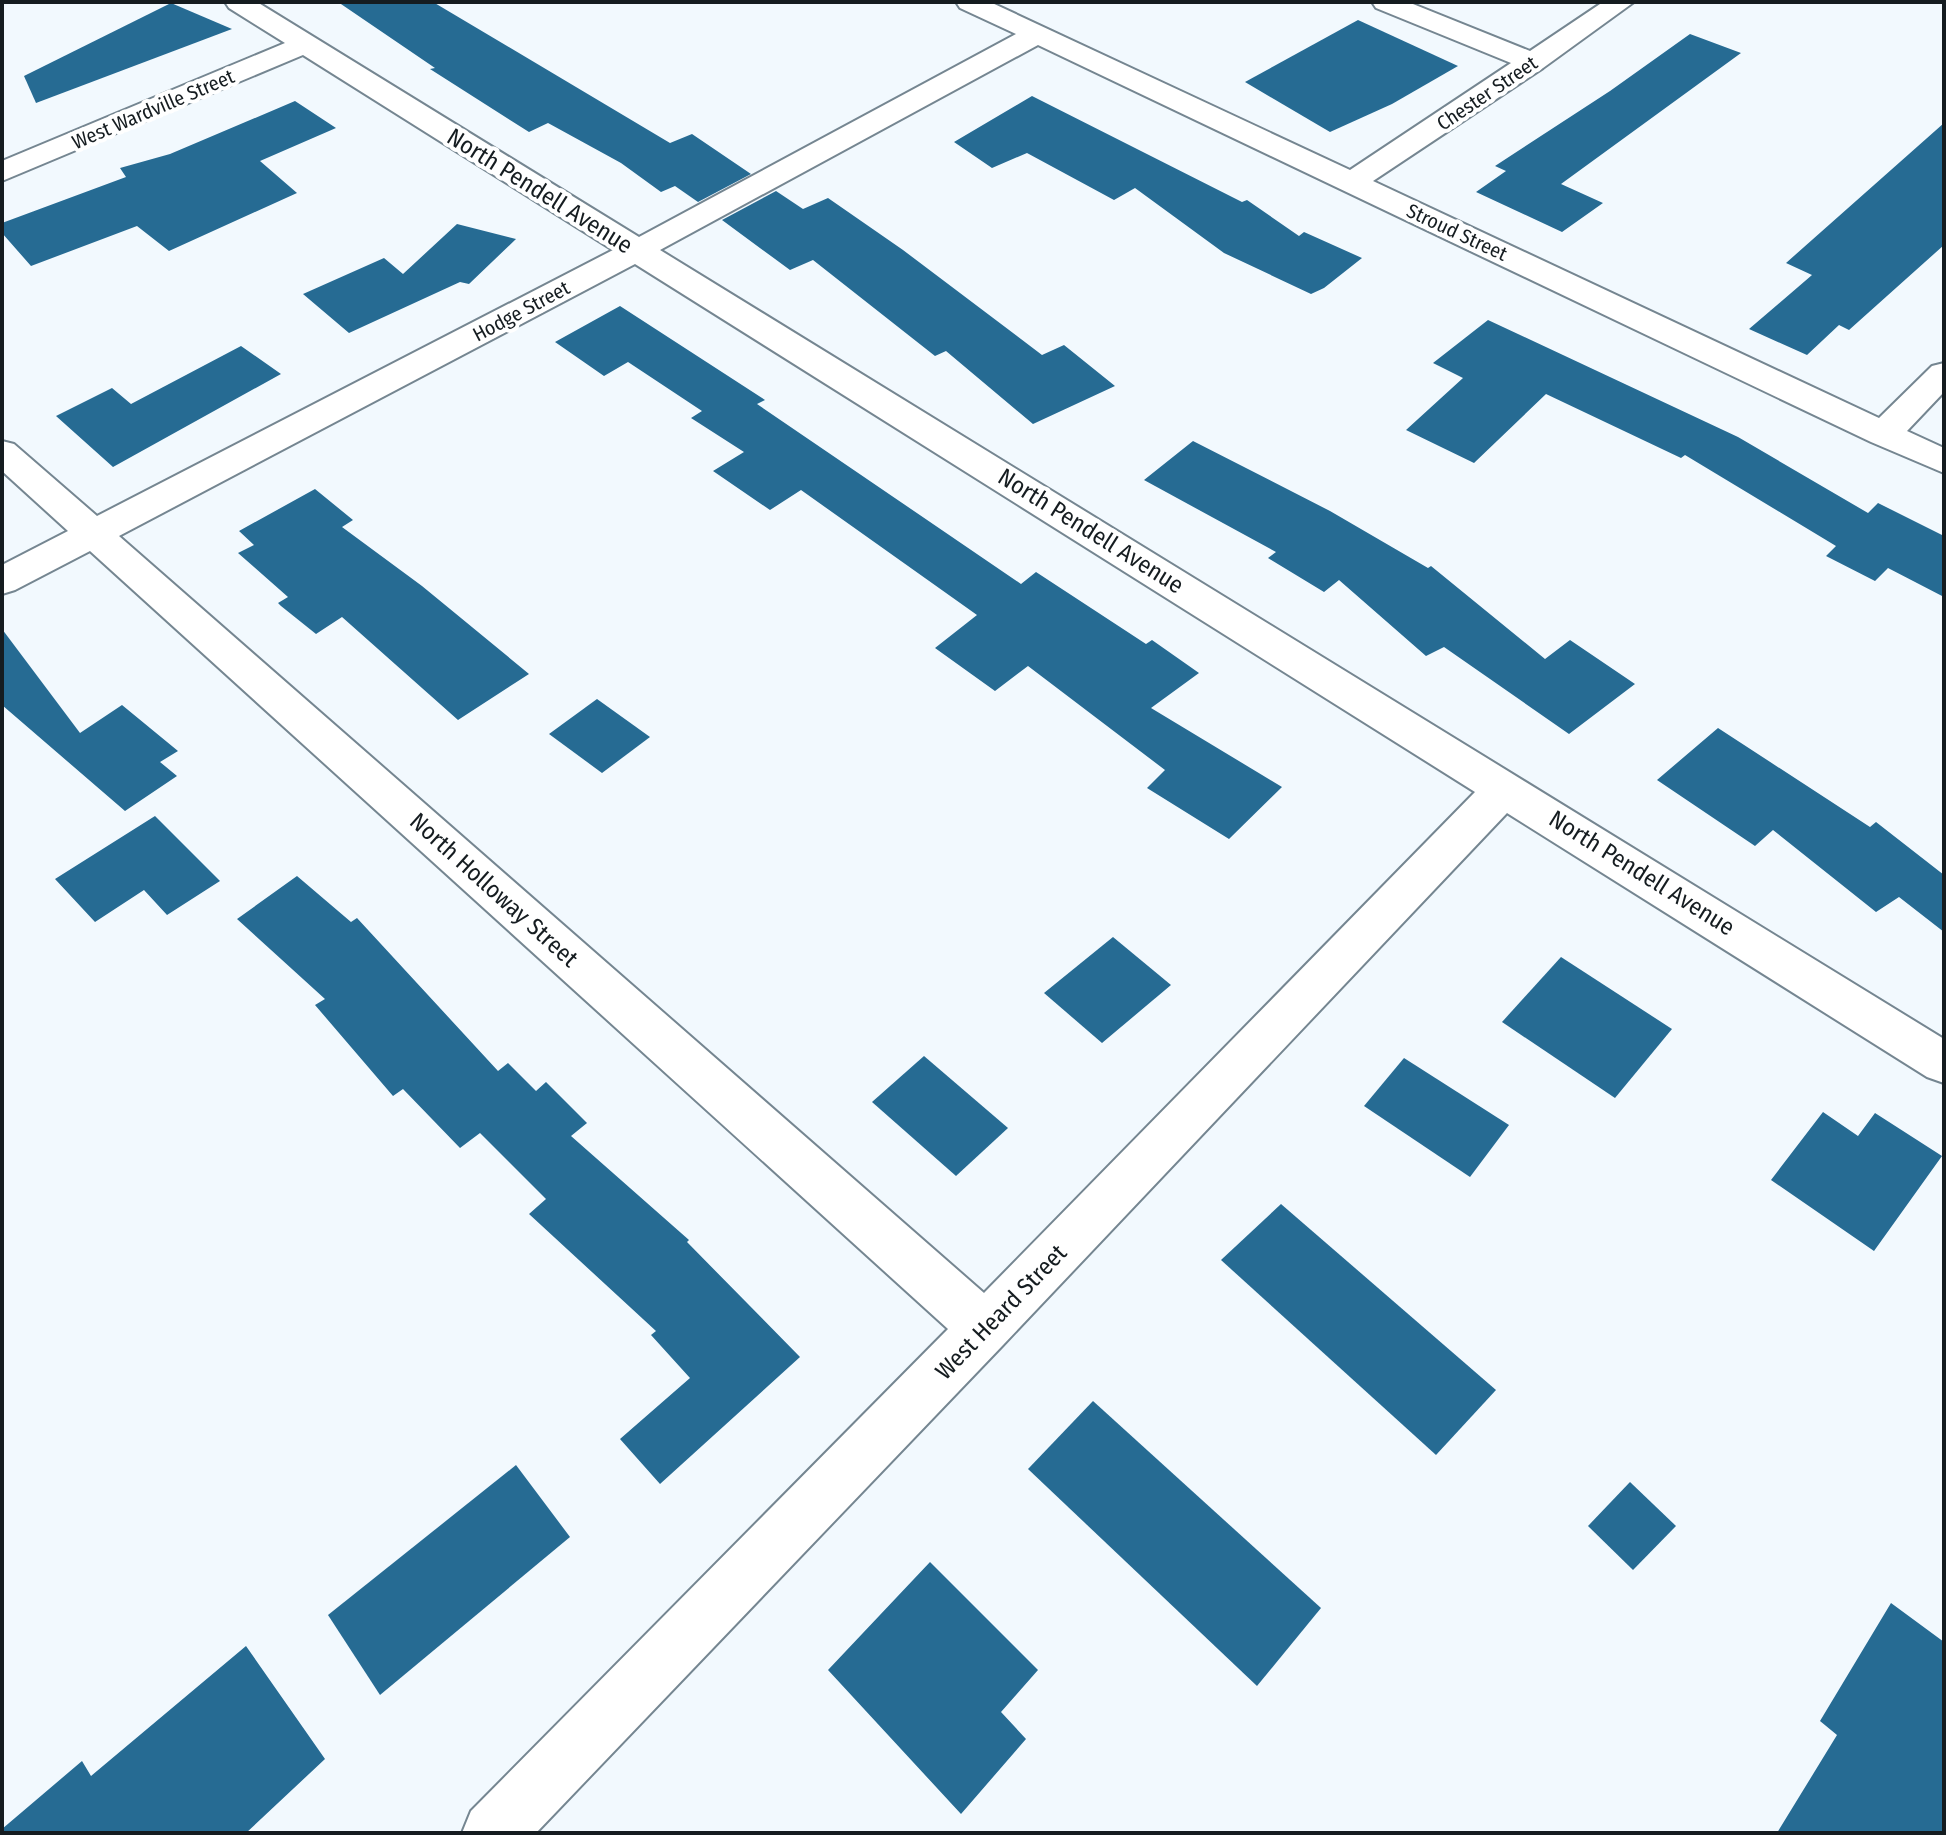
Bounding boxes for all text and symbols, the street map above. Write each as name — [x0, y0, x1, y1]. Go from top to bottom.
street label: Chester Street — [1432, 50, 1542, 135]
street label: West Wardville Street — [68, 64, 238, 154]
street label: North Pendell Avenue — [442, 123, 638, 259]
street label: Stroud Street — [1403, 198, 1512, 266]
street label: Hodge Street — [468, 275, 574, 347]
street label: North Pendell Avenue — [993, 463, 1189, 599]
street label: North Pendell Avenue — [1544, 805, 1740, 941]
street label: North Holloway Street — [404, 807, 584, 973]
street label: West Heard Street — [930, 1239, 1072, 1385]

